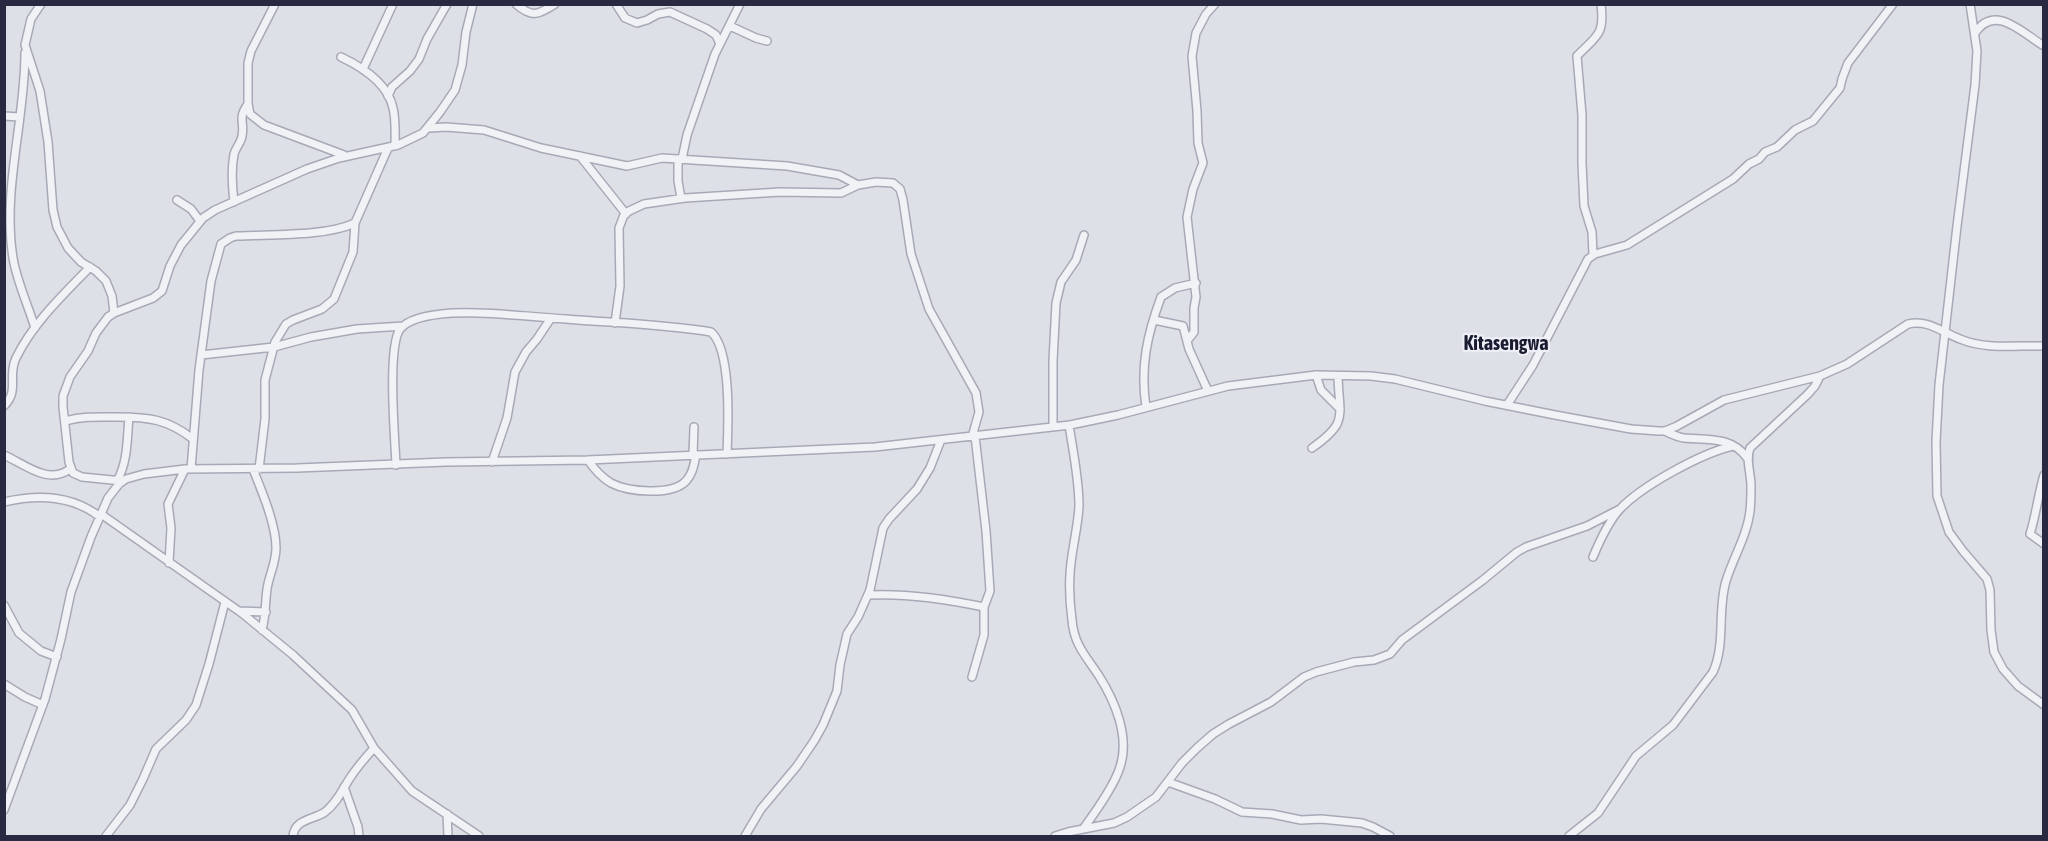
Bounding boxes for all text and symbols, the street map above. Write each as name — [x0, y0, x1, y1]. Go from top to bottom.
district label: Kitasengwa — [1464, 332, 1548, 356]

